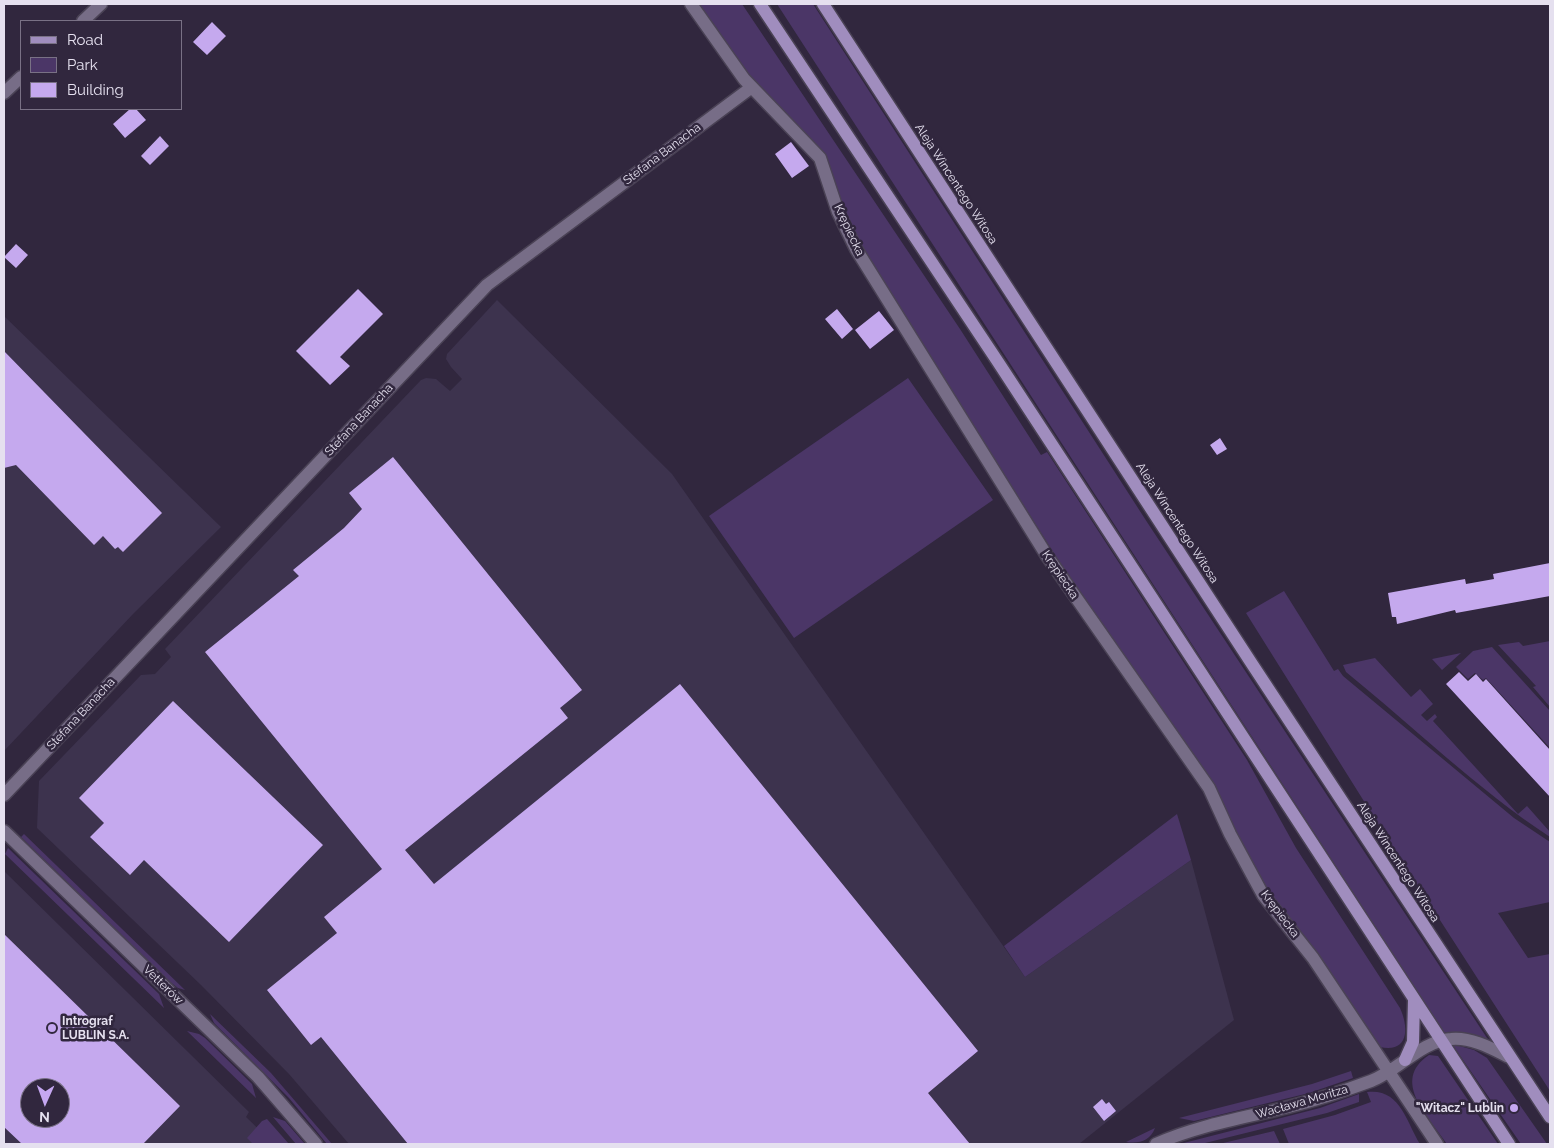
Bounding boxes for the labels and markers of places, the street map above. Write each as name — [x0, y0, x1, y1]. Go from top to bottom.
place label: Intrograf LUBLIN S.A. — [62, 1014, 129, 1042]
marker: Intrograf LUBLIN S.A. — [46, 1022, 58, 1034]
place label: "Witacz" Lublin — [1416, 1101, 1504, 1115]
marker: "Witacz" Lublin — [1508, 1102, 1520, 1114]

